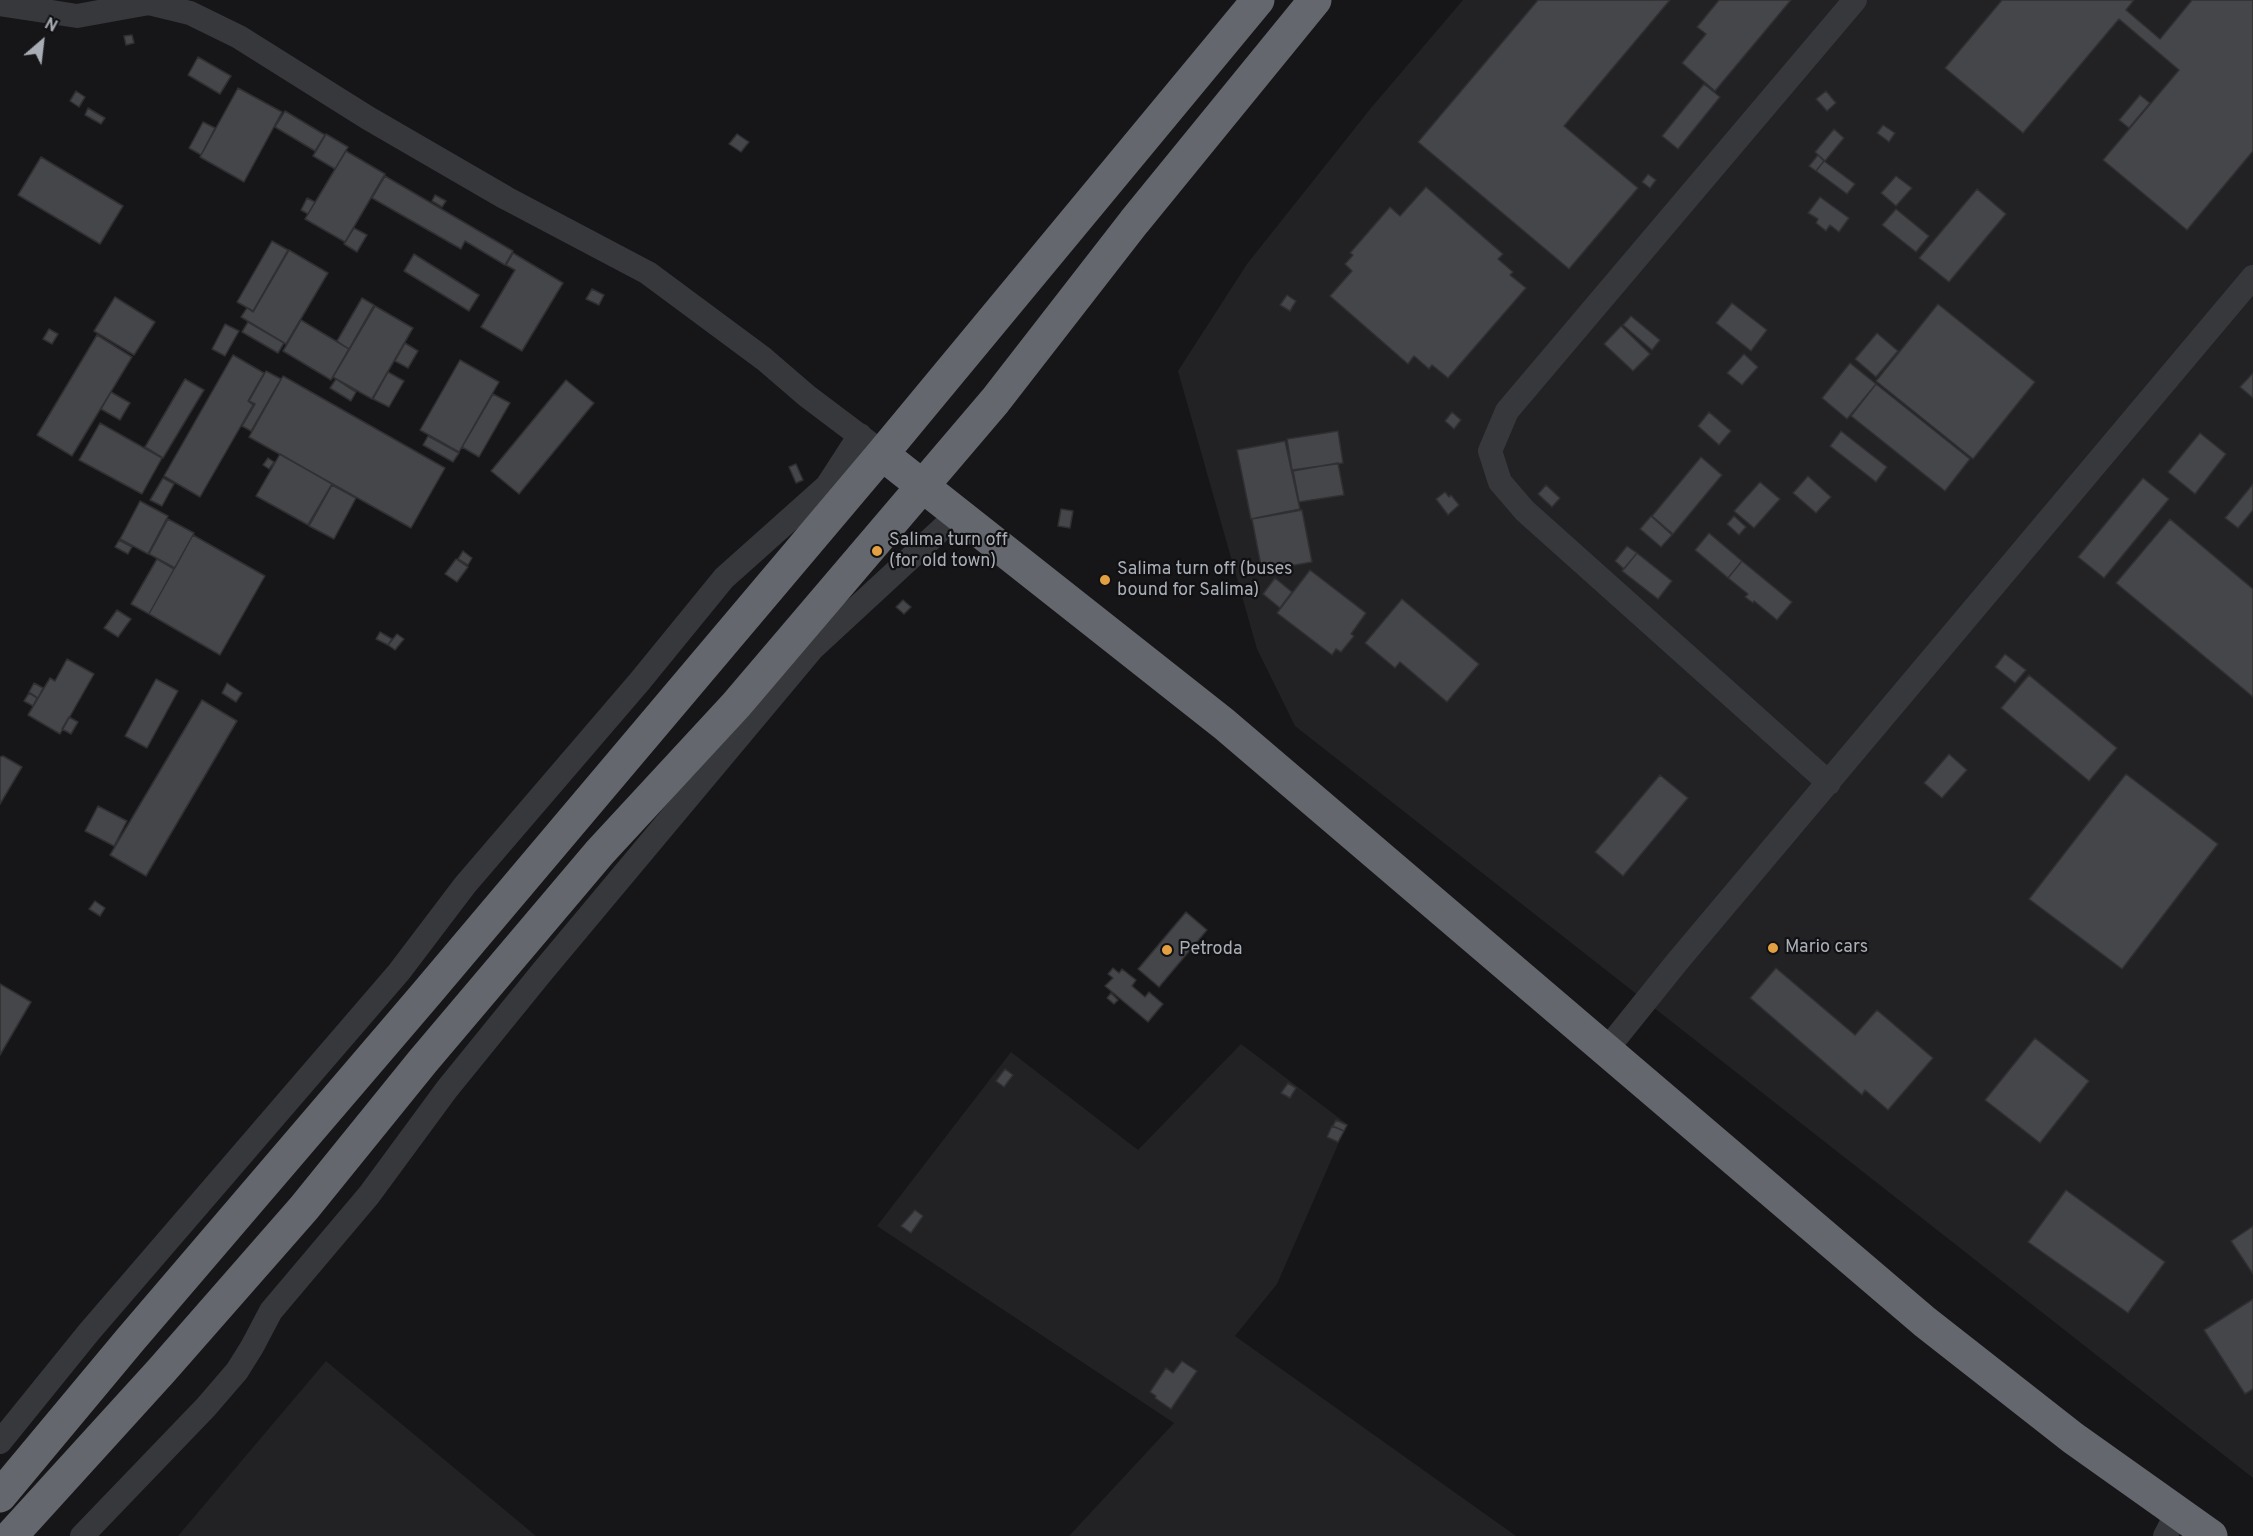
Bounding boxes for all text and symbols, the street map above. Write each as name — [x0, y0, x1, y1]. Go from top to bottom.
north arrow — [12, 12, 72, 72]
text: N — [41, 15, 60, 38]
place label: Salima turn off (for old town) — [889, 530, 1008, 572]
marker: Salima turn off (for old town) — [870, 544, 884, 558]
place label: Salima turn off (buses bound for Salima) — [1117, 559, 1292, 602]
marker: Salima turn off (buses bound for Salima) — [1098, 573, 1112, 587]
place label: Mario cars — [1785, 937, 1868, 959]
place label: Petroda — [1179, 939, 1242, 961]
marker: Mario cars — [1766, 941, 1780, 955]
marker: Petroda — [1160, 943, 1174, 957]

